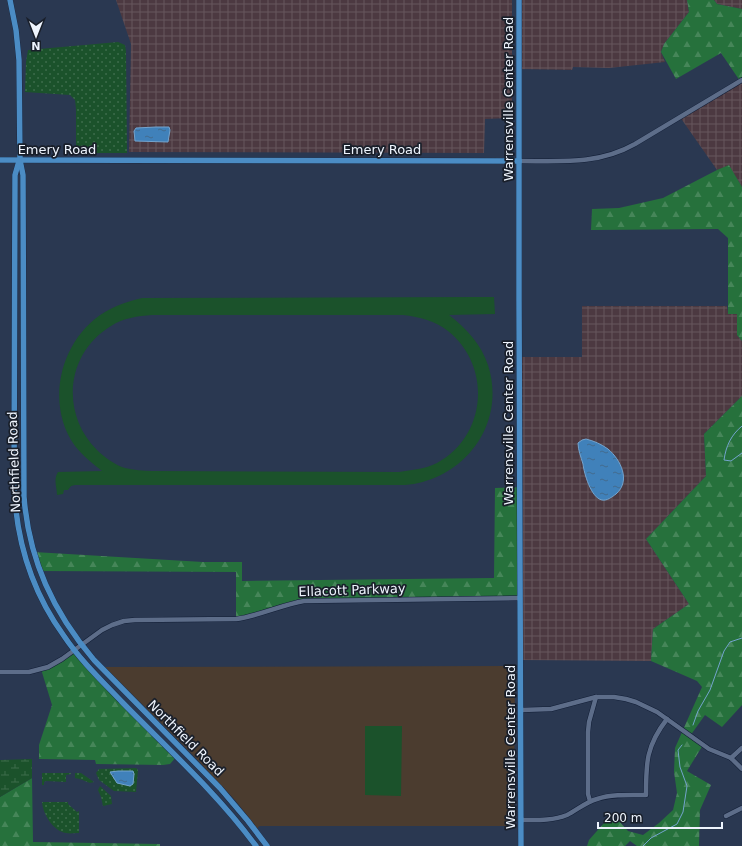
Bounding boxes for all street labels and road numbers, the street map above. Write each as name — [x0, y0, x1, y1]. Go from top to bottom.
street label: Warrensville Center Road — [501, 17, 516, 181]
street label: Emery Road — [18, 142, 96, 157]
street label: Emery Road — [343, 142, 421, 157]
street label: Warrensville Center Road — [501, 341, 516, 505]
street label: Northfield Road — [5, 411, 23, 513]
street label: Ellacott Parkway — [298, 581, 406, 599]
street label: Warrensville Center Road — [503, 665, 518, 829]
street label: Northfield Road — [145, 697, 227, 779]

